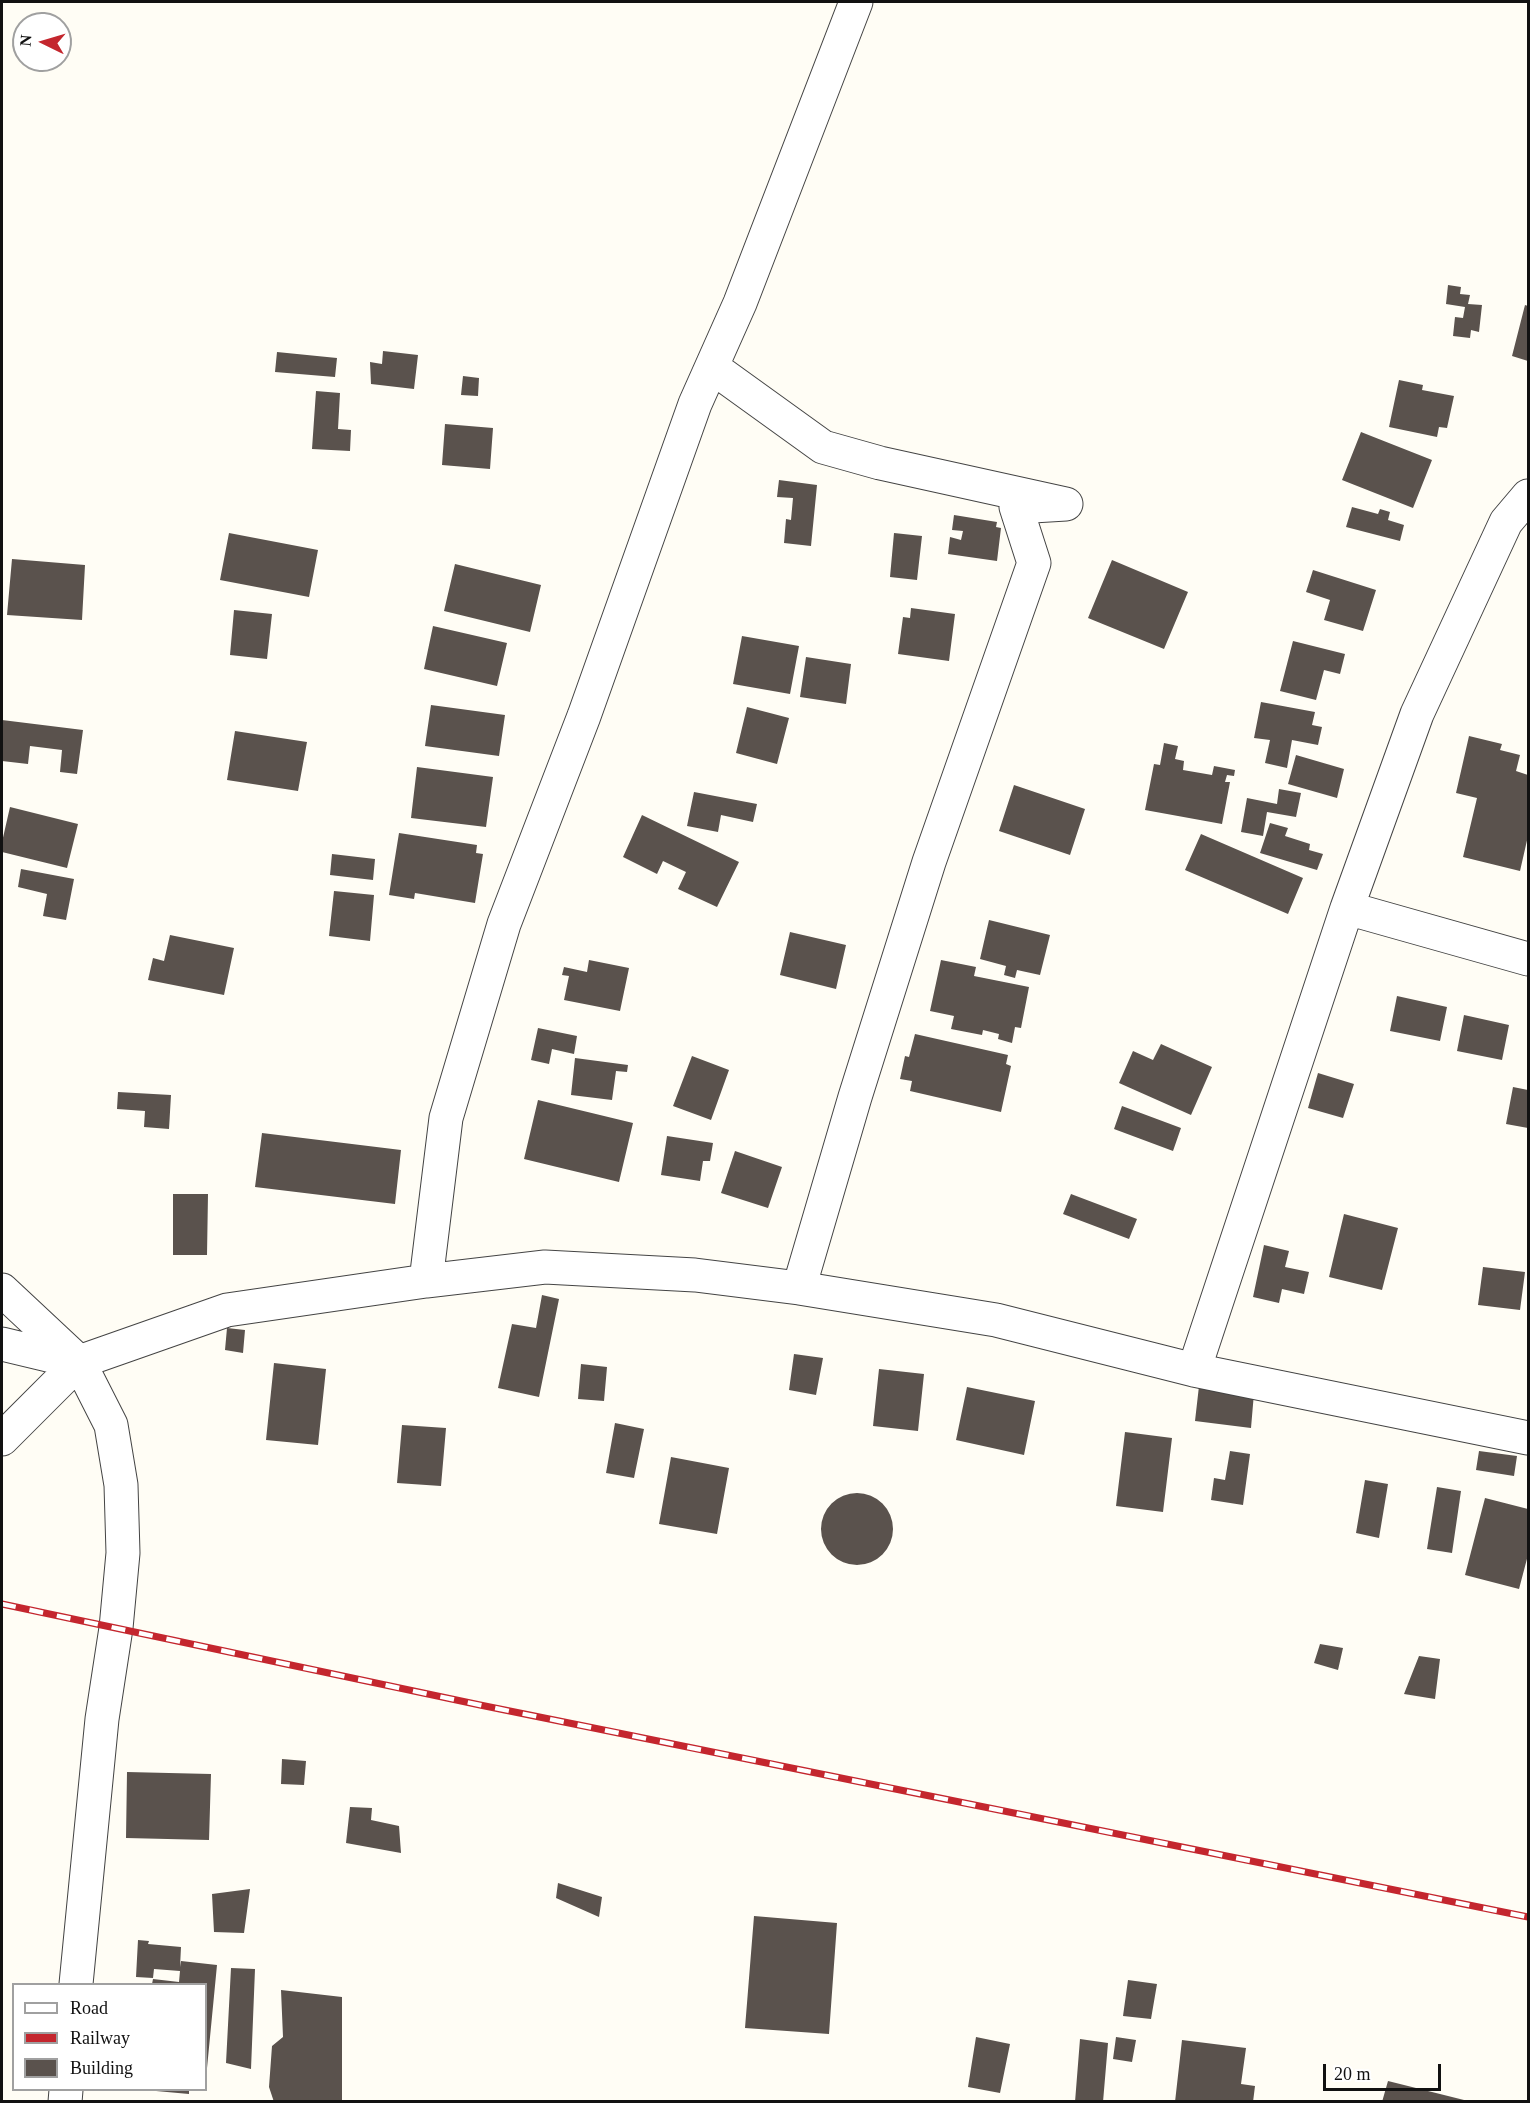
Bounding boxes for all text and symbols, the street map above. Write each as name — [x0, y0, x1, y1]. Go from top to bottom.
north arrow — [12, 12, 72, 72]
text: N — [17, 34, 35, 47]
legend — [12, 1983, 207, 2091]
text: Road — [70, 1998, 108, 2018]
text: Railway — [70, 2028, 130, 2048]
scale bar — [1326, 2052, 1444, 2090]
text: Building — [70, 2058, 133, 2078]
text: 20 m — [1334, 2064, 1371, 2084]

